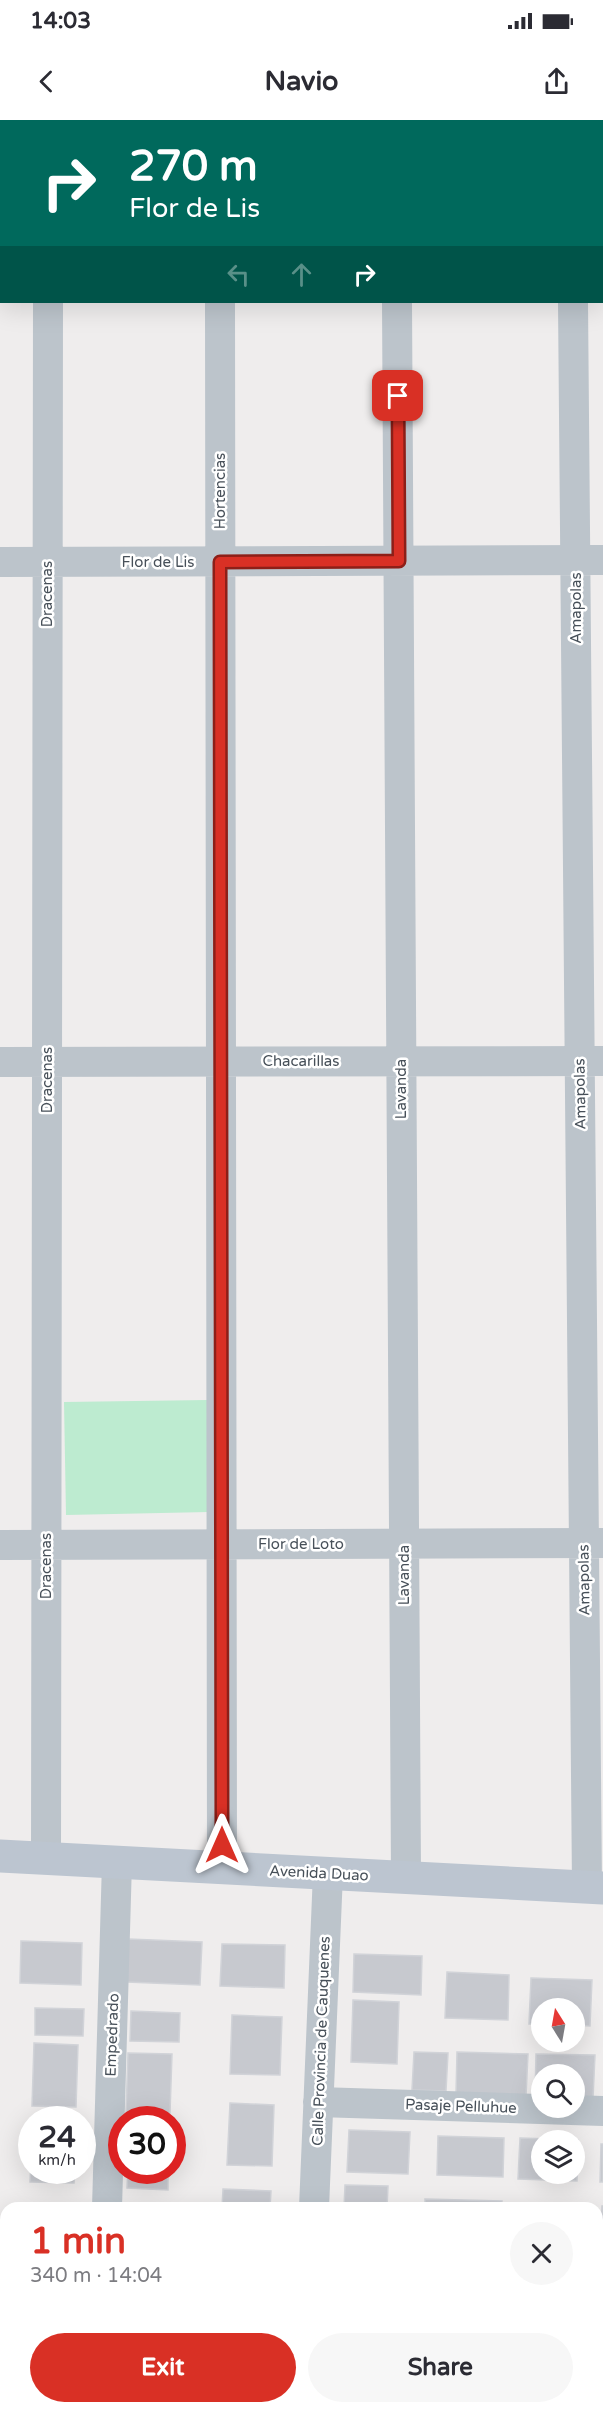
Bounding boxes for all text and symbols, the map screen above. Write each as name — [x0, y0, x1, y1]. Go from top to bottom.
text: 14:03 — [30, 8, 91, 34]
icon: back — [30, 65, 63, 98]
text: Navio — [264, 65, 339, 98]
icon: share — [540, 65, 573, 98]
text: 270 m — [129, 141, 258, 192]
icon: right — [30, 144, 108, 222]
text: Flor de Lis — [129, 192, 260, 225]
icon: left — [222, 258, 255, 291]
icon: ahead — [285, 258, 318, 291]
icon: right — [348, 258, 381, 291]
pin — [372, 370, 423, 421]
icon: arrive — [381, 379, 414, 412]
street label: Hortencias — [211, 453, 229, 529]
street label: Flor de Lis — [122, 553, 194, 571]
street label: Dracenas — [38, 561, 56, 627]
street label: Amapolas — [567, 572, 585, 644]
street label: Dracenas — [38, 1047, 56, 1113]
street label: Chacarillas — [263, 1052, 340, 1070]
street label: Amapolas — [570, 1058, 590, 1130]
street label: Lavanda — [392, 1059, 410, 1119]
street label: Dracenas — [37, 1533, 55, 1599]
street label: Flor de Loto — [258, 1535, 344, 1553]
street label: Amapolas — [574, 1544, 594, 1616]
street label: Lavanda — [395, 1545, 413, 1605]
position arrow — [190, 1813, 254, 1877]
street label: Avenida Duao — [269, 1861, 369, 1885]
street label: Calle Provincia de Cauquenes — [308, 1936, 334, 2146]
street label: Empedrado — [102, 1993, 122, 2077]
north arrow — [531, 1998, 585, 2052]
map controls — [531, 1998, 585, 2184]
button: search — [531, 2064, 585, 2118]
street label: Pasaje Pelluhue — [405, 2095, 517, 2117]
speed limit sign: 30 — [108, 2106, 186, 2184]
text: 24 — [38, 2119, 76, 2156]
button: layers — [531, 2130, 585, 2184]
text: km/h — [38, 2151, 76, 2169]
text: 1 min — [30, 2220, 126, 2263]
button: close — [510, 2222, 573, 2285]
text: 340 m · 14:04 — [30, 2264, 162, 2288]
button: Exit — [30, 2333, 296, 2402]
button: Share — [308, 2333, 573, 2402]

